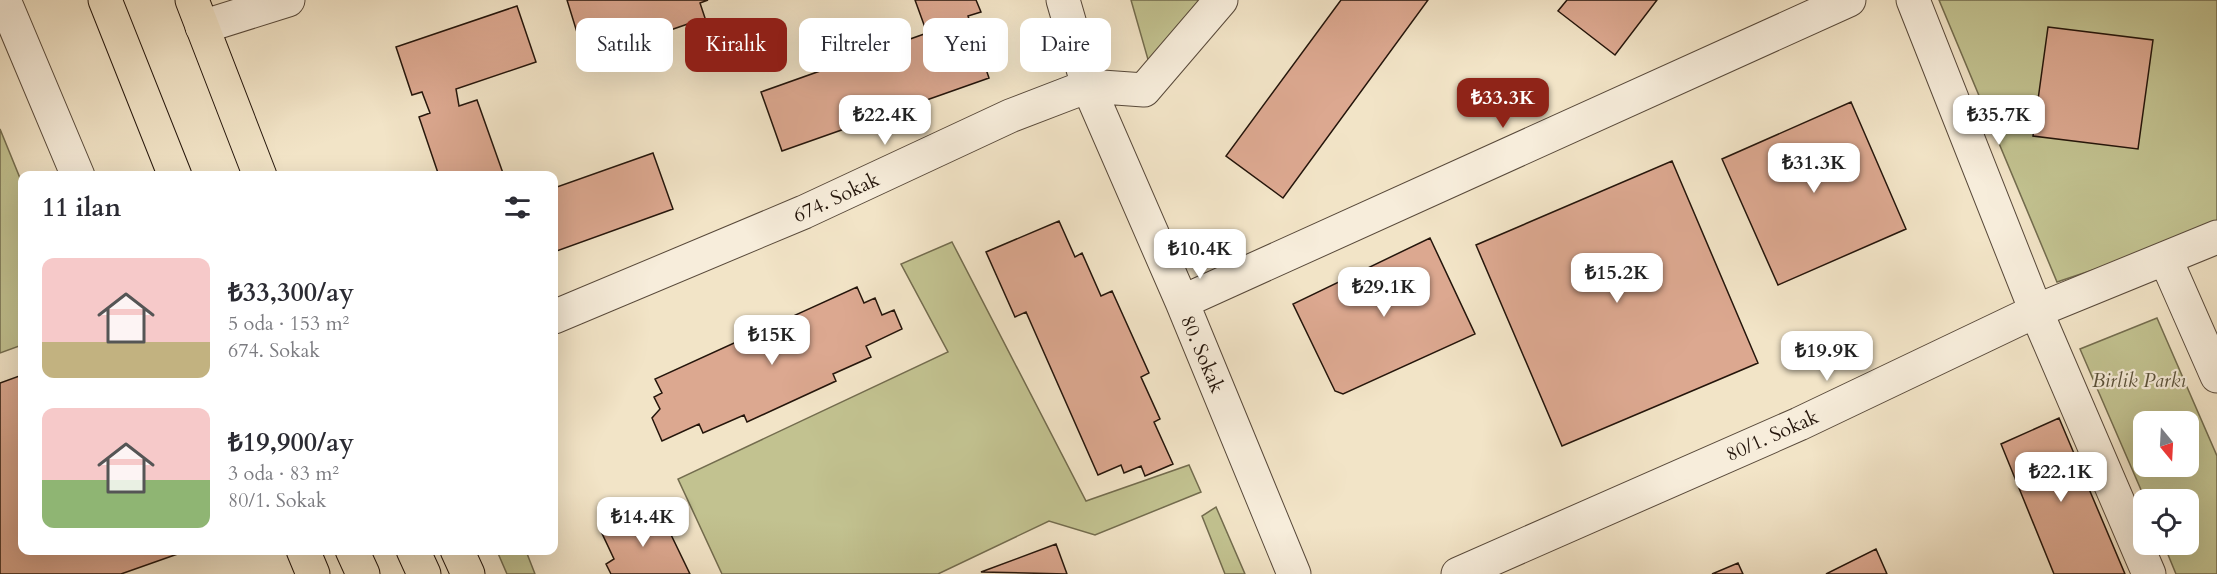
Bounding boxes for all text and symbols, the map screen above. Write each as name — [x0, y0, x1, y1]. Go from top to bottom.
chip: Satılık — [576, 18, 673, 72]
chip: Kiralık — [685, 18, 787, 72]
chip: Filtreler — [799, 18, 911, 72]
chip: Yeni — [923, 18, 1008, 72]
chip: Daire — [1020, 18, 1111, 72]
pin: ₺33.3K — [1454, 78, 1552, 129]
text: ₺33.3K — [1471, 84, 1535, 111]
pin: ₺22.4K — [836, 95, 934, 146]
pin: ₺35.7K — [1950, 95, 2048, 146]
text: ₺22.4K — [853, 101, 917, 128]
text: ₺35.7K — [1967, 101, 2031, 128]
pin: ₺31.3K — [1765, 143, 1863, 194]
text: ₺31.3K — [1782, 149, 1846, 176]
street label: 674. Sokak — [789, 166, 884, 229]
text: 11 ilan — [42, 190, 121, 225]
icon: filters — [501, 191, 534, 224]
pin: ₺10.4K — [1151, 229, 1249, 280]
text: ₺10.4K — [1168, 235, 1232, 262]
pin: ₺15.2K — [1568, 253, 1666, 304]
text: ₺15.2K — [1585, 259, 1649, 286]
pin: ₺29.1K — [1335, 267, 1433, 318]
text: ₺29.1K — [1352, 273, 1416, 300]
text: ₺33,300/ay — [228, 275, 354, 310]
icon: home — [90, 282, 162, 354]
text: 5 oda · 153 m² — [228, 310, 349, 337]
street label: 80. Sokak — [1174, 311, 1231, 397]
pin: ₺15K — [736, 315, 808, 366]
text: ₺15K — [748, 321, 796, 348]
pin: ₺19.9K — [1778, 331, 1876, 382]
text: 674. Sokak — [228, 337, 320, 364]
text: ₺19.9K — [1795, 337, 1859, 364]
park label: Birlik Parkı — [2092, 367, 2186, 394]
street label: 80/1. Sokak — [1722, 403, 1823, 468]
north arrow — [2133, 411, 2199, 477]
map controls — [2133, 411, 2199, 555]
text: ₺19,900/ay — [228, 425, 354, 460]
icon: home — [90, 432, 162, 504]
pin: ₺22.1K — [2012, 452, 2110, 503]
text: ₺22.1K — [2029, 458, 2093, 485]
text: 3 oda · 83 m² — [228, 460, 339, 487]
text: 80/1. Sokak — [228, 487, 327, 514]
button: locate — [2133, 489, 2199, 555]
pin: ₺14.4K — [594, 497, 692, 548]
text: ₺14.4K — [611, 503, 675, 530]

